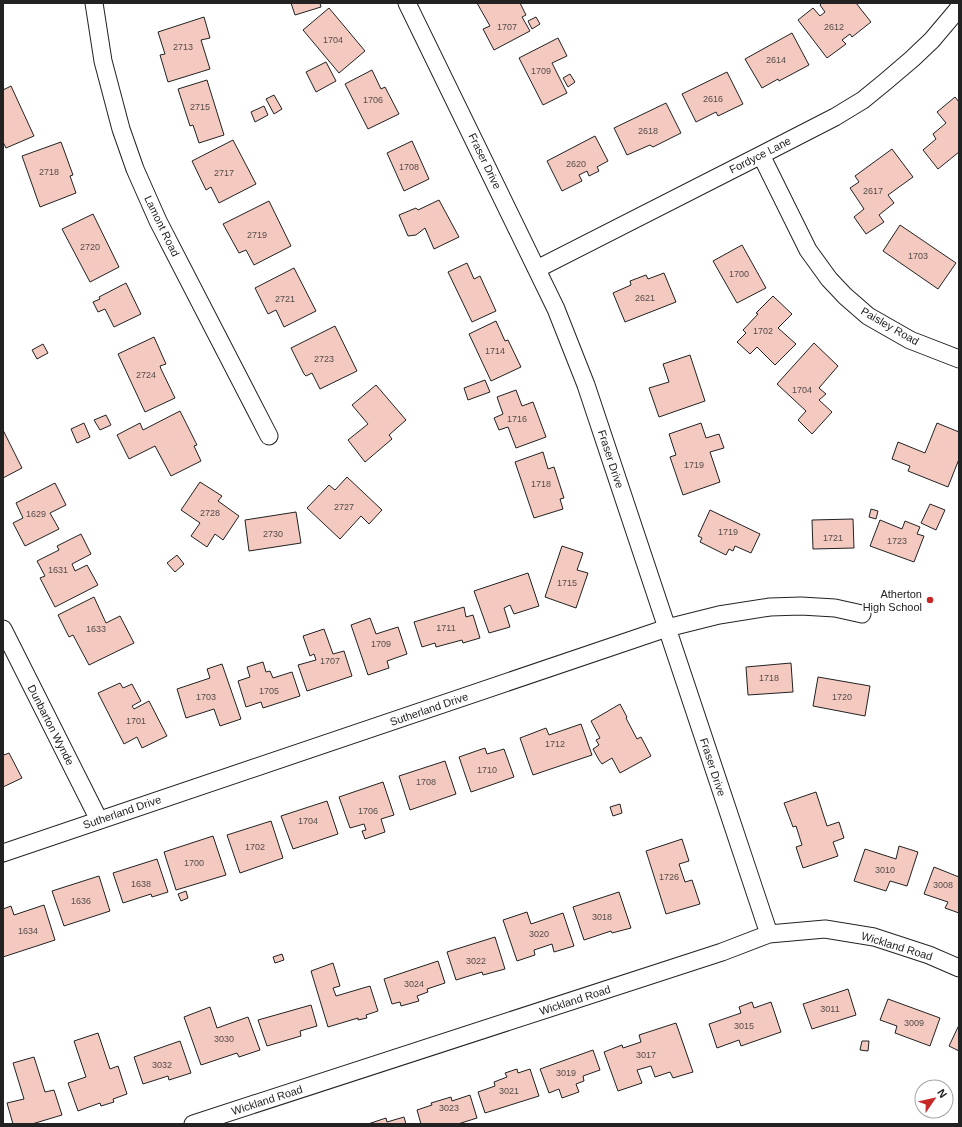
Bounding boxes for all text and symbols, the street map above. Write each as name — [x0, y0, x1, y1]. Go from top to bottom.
house number: 1707 — [497, 22, 517, 32]
house number: 2612 — [824, 22, 844, 32]
house number: 1704 — [323, 35, 343, 45]
house number: 2713 — [173, 42, 193, 52]
house number: 2614 — [766, 55, 786, 65]
house number: 1709 — [531, 66, 551, 76]
house number: 2616 — [703, 94, 723, 104]
house number: 1706 — [363, 95, 383, 105]
house number: 2715 — [190, 102, 210, 112]
house number: 2618 — [638, 126, 658, 136]
street label: Fraser Drive — [466, 131, 504, 191]
street label: Fordyce Lane — [727, 134, 793, 176]
house number: 2620 — [566, 159, 586, 169]
house number: 1708 — [399, 162, 419, 172]
house number: 2718 — [39, 167, 59, 177]
house number: 2717 — [214, 168, 234, 178]
house number: 2617 — [863, 186, 883, 196]
street label: Lamont Road — [142, 194, 182, 258]
house number: 2719 — [247, 230, 267, 240]
house number: 2720 — [80, 242, 100, 252]
house number: 1703 — [908, 251, 928, 261]
house number: 1700 — [729, 269, 749, 279]
house number: 2621 — [635, 293, 655, 303]
house number: 2721 — [275, 294, 295, 304]
street label: Paisley Road — [859, 305, 921, 347]
house number: 1702 — [753, 326, 773, 336]
house number: 1714 — [485, 346, 505, 356]
house number: 2723 — [314, 354, 334, 364]
house number: 2724 — [136, 370, 156, 380]
house number: 1704 — [792, 385, 812, 395]
house number: 1716 — [507, 414, 527, 424]
street label: Fraser Drive — [596, 428, 626, 490]
house number: 1719 — [684, 460, 704, 470]
house number: 1718 — [531, 479, 551, 489]
house number: 2727 — [334, 502, 354, 512]
house number: 2728 — [200, 508, 220, 518]
house number: 1629 — [26, 509, 46, 519]
house number: 1719 — [718, 527, 738, 537]
house number: 2730 — [263, 529, 283, 539]
house number: 1721 — [823, 533, 843, 543]
house number: 1723 — [887, 536, 907, 546]
house number: 1631 — [48, 565, 68, 575]
house number: 1715 — [557, 578, 577, 588]
place label: Atherton High School — [863, 588, 922, 613]
marker: Atherton High School — [925, 595, 935, 605]
house number: 1711 — [436, 623, 456, 633]
house number: 1633 — [86, 624, 106, 634]
house number: 1709 — [371, 639, 391, 649]
house number: 1707 — [320, 656, 340, 666]
house number: 1718 — [759, 673, 779, 683]
street label: Dunbarton Wynde — [26, 683, 76, 767]
house number: 1705 — [259, 686, 279, 696]
street label: Sutherland Drive — [388, 690, 470, 728]
house number: 1703 — [196, 692, 216, 702]
house number: 1720 — [832, 692, 852, 702]
house number: 1701 — [126, 716, 146, 726]
street label: Fraser Drive — [698, 736, 728, 798]
house number: 1712 — [545, 739, 565, 749]
house number: 1710 — [477, 765, 497, 775]
house number: 1708 — [416, 777, 436, 787]
street label: Sutherland Drive — [81, 793, 163, 831]
house number: 1706 — [358, 806, 378, 816]
house number: 1704 — [298, 816, 318, 826]
house number: 1702 — [245, 842, 265, 852]
house number: 1700 — [184, 858, 204, 868]
house number: 3010 — [875, 865, 895, 875]
house number: 1726 — [659, 872, 679, 882]
house number: 1638 — [131, 879, 151, 889]
house number: 3008 — [933, 880, 953, 890]
house number: 1636 — [71, 896, 91, 906]
house number: 3018 — [592, 912, 612, 922]
house number: 1634 — [18, 926, 38, 936]
house number: 3020 — [529, 929, 549, 939]
street label: Wickland Road — [860, 929, 934, 963]
house number: 3022 — [466, 956, 486, 966]
house number: 3024 — [404, 979, 424, 989]
street label: Wickland Road — [538, 983, 612, 1017]
house number: 3011 — [820, 1004, 840, 1014]
house number: 3009 — [904, 1018, 924, 1028]
house number: 3015 — [734, 1021, 754, 1031]
house number: 3030 — [214, 1034, 234, 1044]
house number: 3017 — [636, 1050, 656, 1060]
house number: 3032 — [152, 1060, 172, 1070]
house number: 3019 — [556, 1068, 576, 1078]
north arrow — [914, 1079, 954, 1119]
street label: Wickland Road — [230, 1083, 304, 1117]
house number: 3021 — [499, 1086, 519, 1096]
text: N — [935, 1087, 950, 1100]
house number: 3023 — [439, 1103, 459, 1113]

